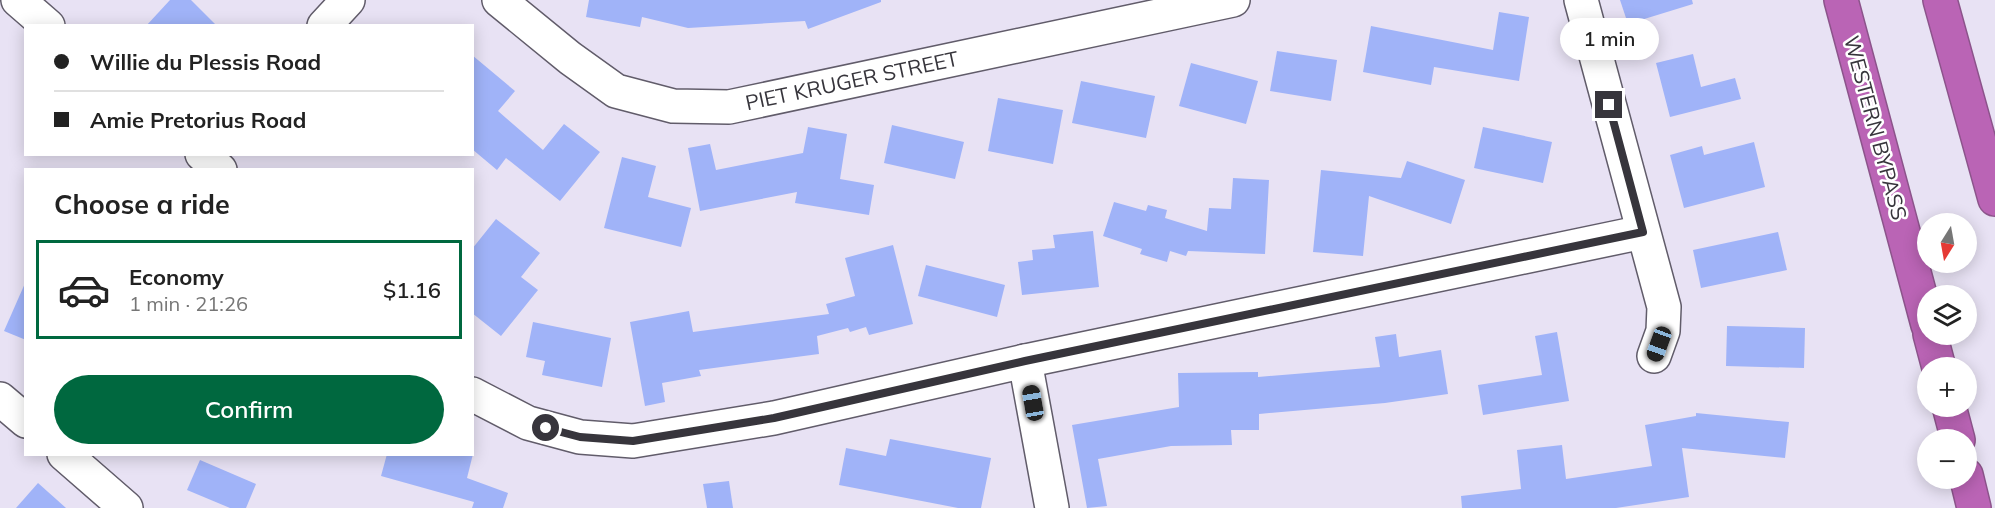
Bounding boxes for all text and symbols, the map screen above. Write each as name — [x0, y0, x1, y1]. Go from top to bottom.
callout: 1 min — [1560, 18, 1658, 60]
text: 1 min — [1584, 26, 1635, 51]
street label: WESTERN BYPASS — [1839, 33, 1913, 223]
street label: PIET KRUGER STREET — [743, 45, 961, 115]
text: Willie du Plessis Road — [90, 48, 321, 76]
route end — [1595, 91, 1622, 118]
text: Amie Pretorius Road — [90, 106, 306, 134]
text: Choose a ride — [54, 187, 230, 221]
north arrow — [1917, 213, 1977, 273]
map controls — [1917, 213, 1977, 489]
icon: car — [57, 263, 111, 317]
text: Economy — [129, 263, 224, 291]
text: $1.16 — [383, 276, 441, 304]
button: layers — [1917, 285, 1977, 345]
text: 1 min · 21:26 — [129, 291, 248, 316]
car — [1644, 324, 1674, 364]
button: + — [1917, 357, 1977, 417]
button: Confirm — [54, 375, 444, 444]
car — [1021, 384, 1045, 422]
route start — [532, 414, 559, 441]
button: − — [1917, 429, 1977, 489]

